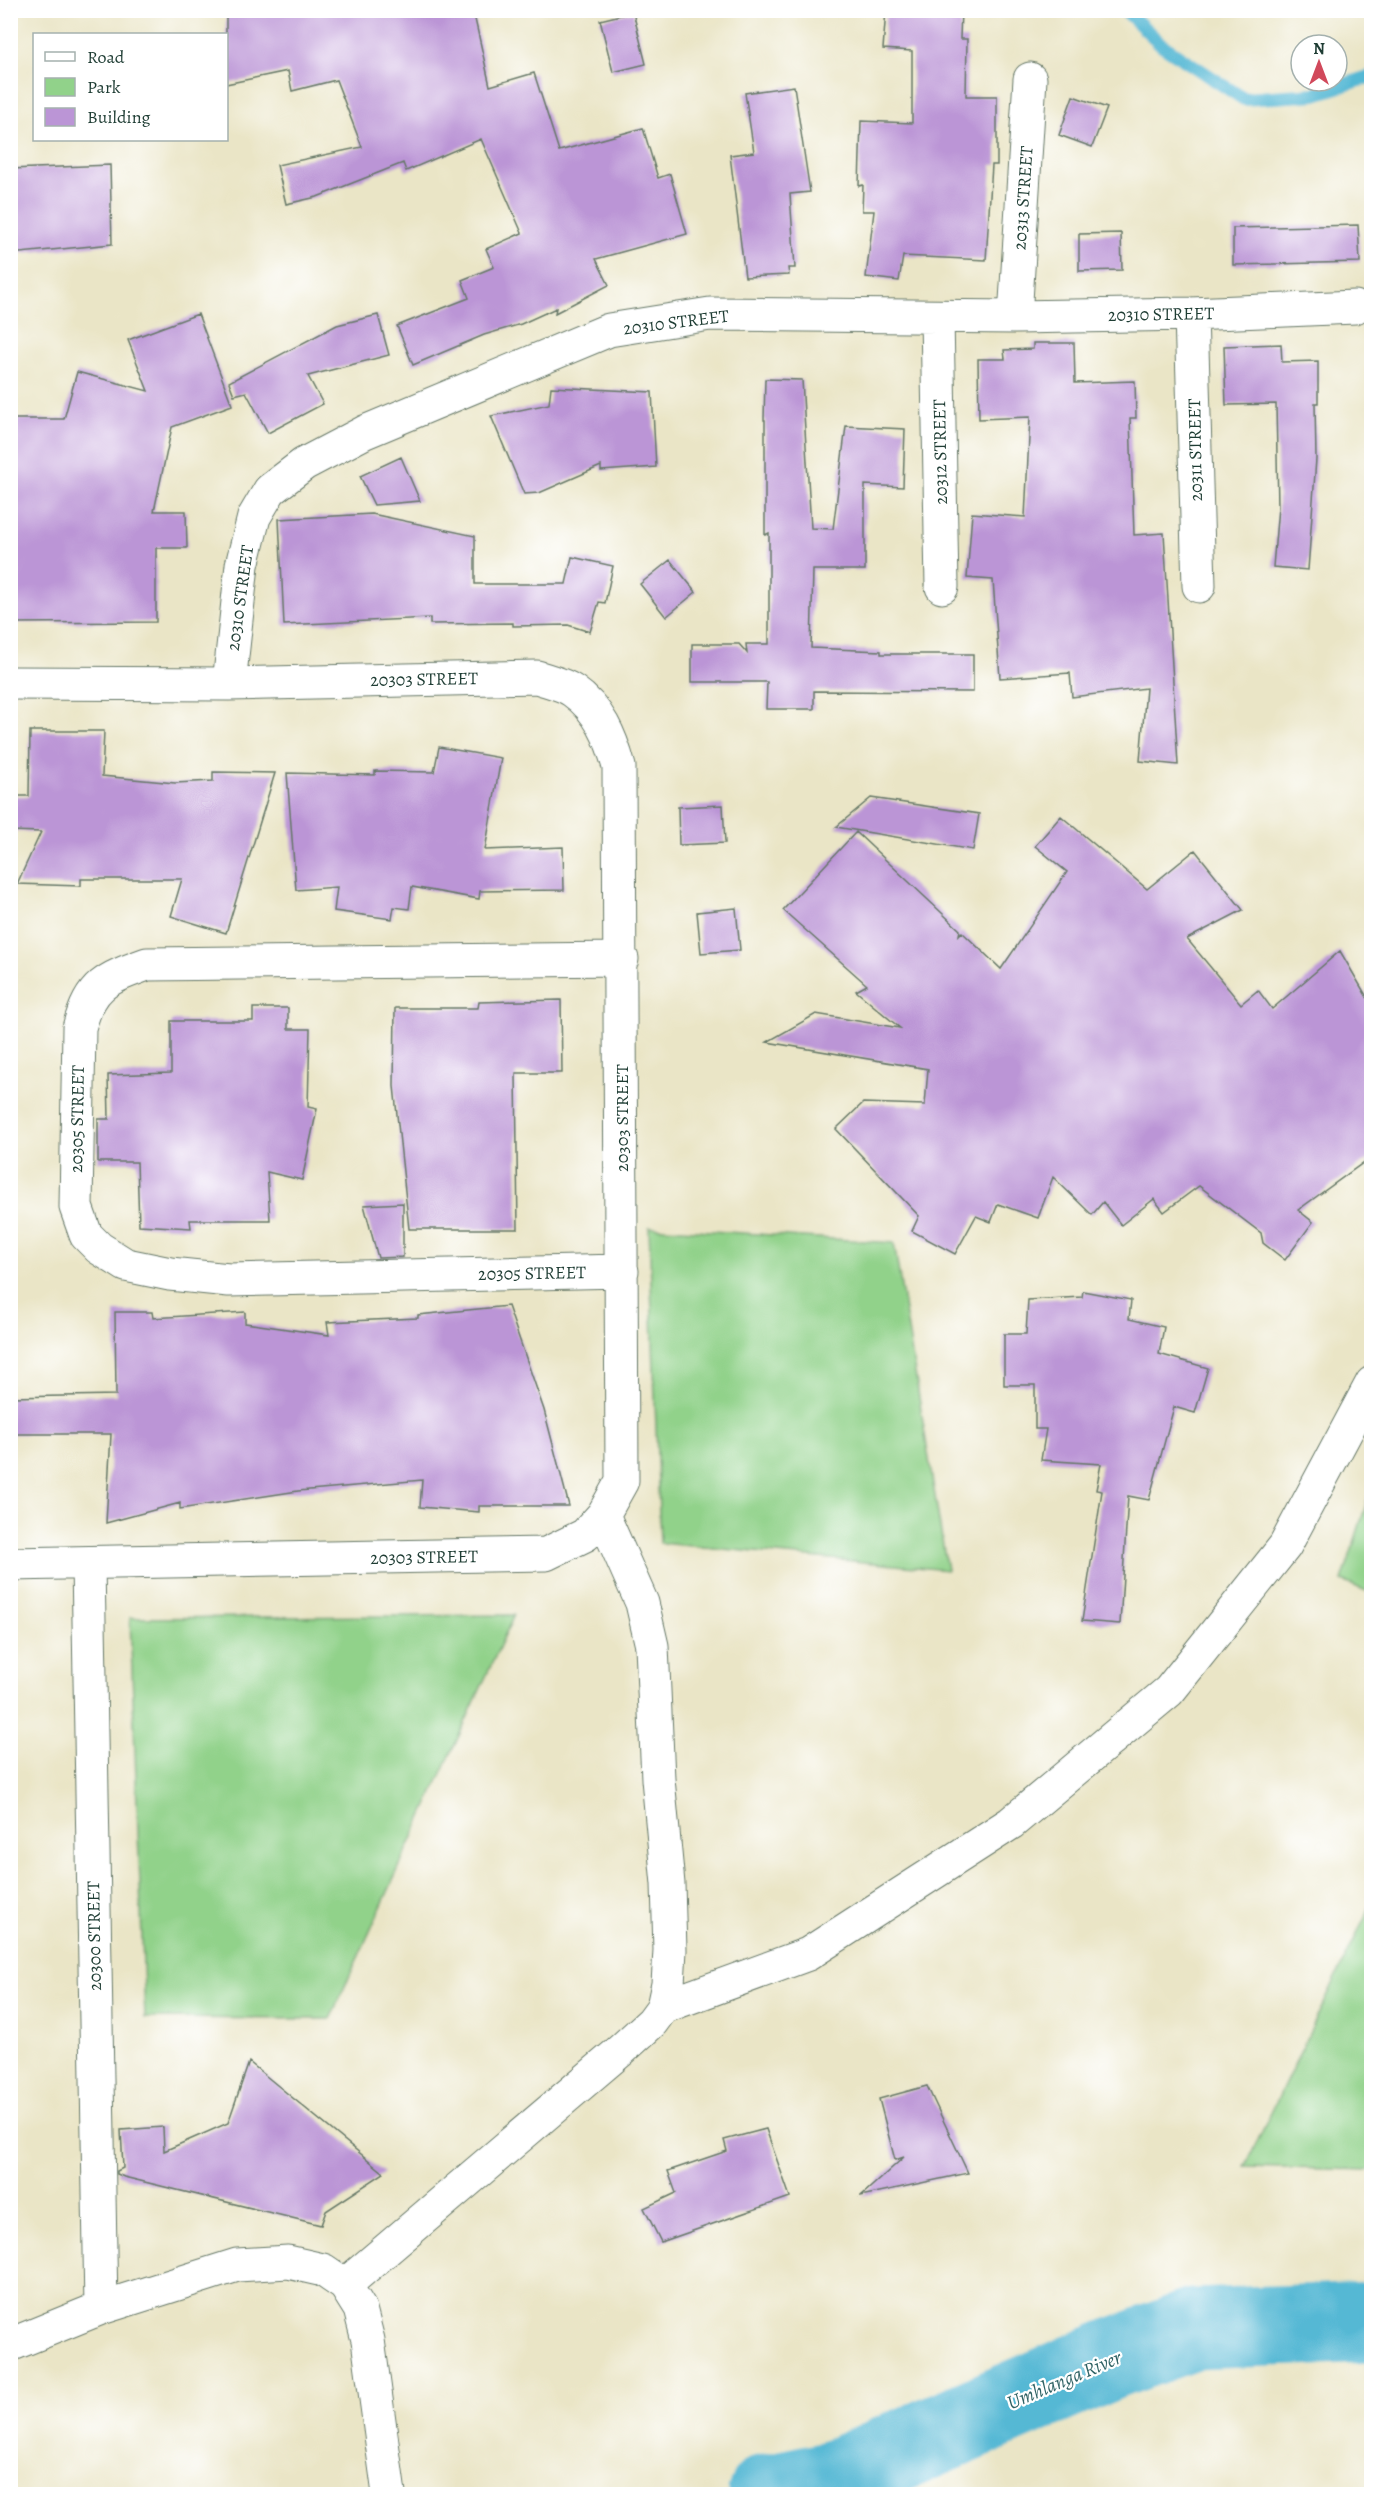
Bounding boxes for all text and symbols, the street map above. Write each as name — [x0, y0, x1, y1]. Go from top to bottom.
legend — [33, 33, 228, 141]
north arrow — [1289, 33, 1349, 93]
text: N — [1313, 38, 1325, 60]
text: Road — [87, 45, 125, 69]
text: Park — [87, 75, 121, 99]
text: Building — [87, 105, 151, 129]
street label: 20313 STREET — [1007, 145, 1039, 251]
street label: 20310 STREET — [1108, 301, 1215, 327]
street label: 20310 STREET — [622, 304, 730, 340]
street label: 20311 STREET — [1182, 398, 1208, 502]
street label: 20312 STREET — [927, 399, 953, 505]
street label: 20310 STREET — [221, 543, 259, 652]
street label: 20303 STREET — [370, 666, 478, 692]
street label: 20303 STREET — [610, 1064, 634, 1172]
street label: 20305 STREET — [64, 1065, 90, 1173]
street label: 20305 STREET — [478, 1260, 586, 1286]
street label: 20303 STREET — [370, 1544, 478, 1570]
street label: 20300 STREET — [81, 1881, 107, 1991]
water label: Umhlanga River — [1003, 2343, 1126, 2416]

